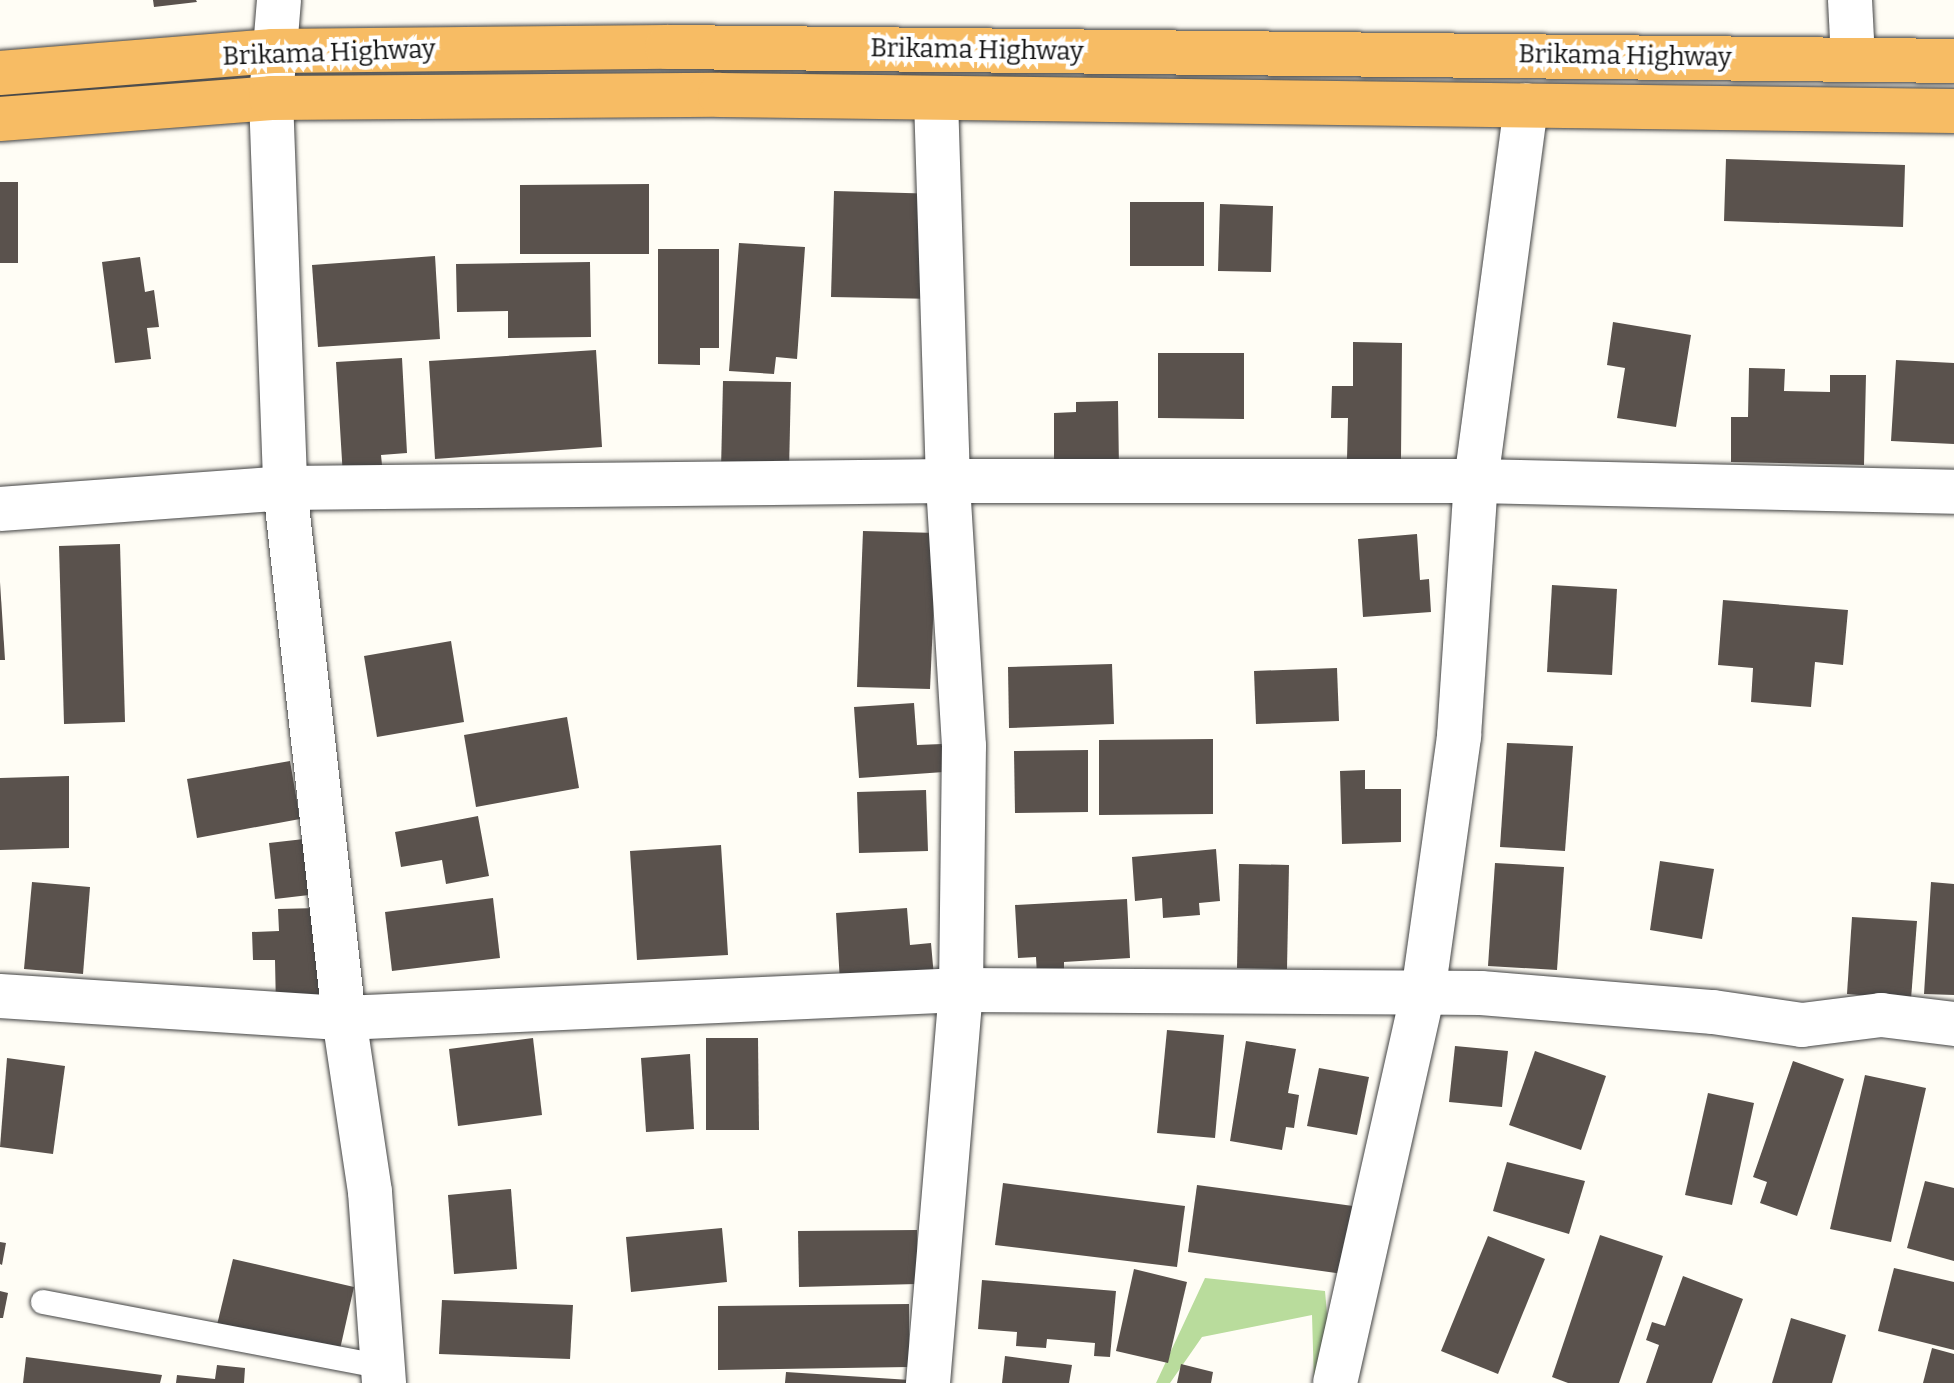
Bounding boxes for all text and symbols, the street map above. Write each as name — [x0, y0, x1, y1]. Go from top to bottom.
street label: Brikama Highway — [870, 33, 1084, 67]
street label: Brikama Highway — [222, 34, 436, 72]
street label: Brikama Highway — [1518, 39, 1732, 73]

